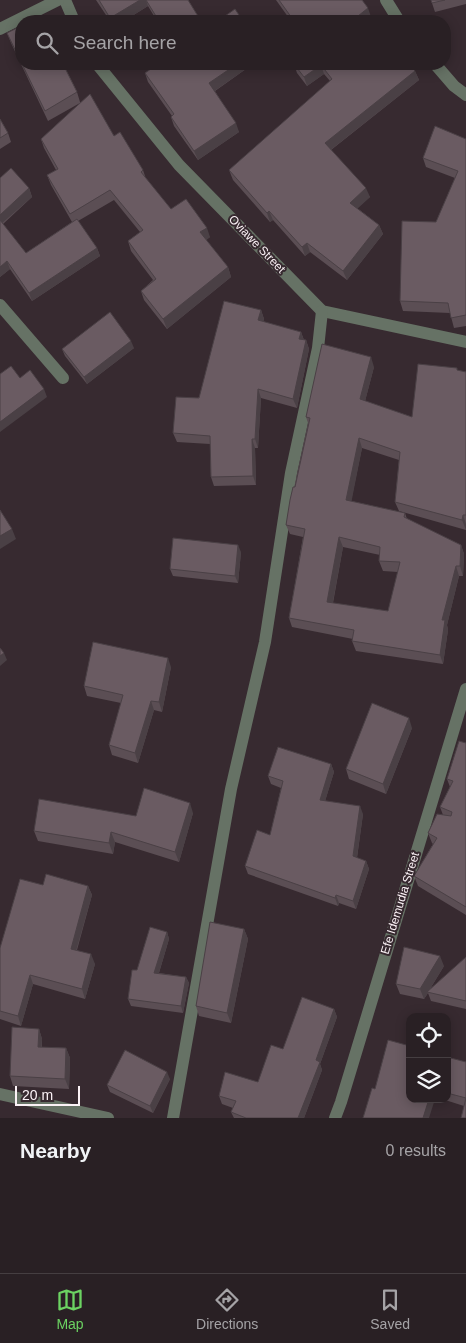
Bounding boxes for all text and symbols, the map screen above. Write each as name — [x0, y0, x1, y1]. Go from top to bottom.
search box — [15, 15, 451, 70]
icon: search — [33, 29, 61, 57]
text: Search here — [73, 32, 177, 53]
street label: Oviawe Street — [226, 212, 289, 276]
street label: Efe Idemudia Street — [378, 850, 422, 956]
map controls — [406, 1013, 451, 1103]
button: locate — [406, 1013, 451, 1058]
button: layers — [406, 1058, 451, 1103]
scale bar — [15, 1083, 80, 1106]
text: 20 m — [22, 1087, 53, 1103]
text: Nearby — [20, 1139, 91, 1162]
text: 0 results — [386, 1142, 446, 1159]
tab: Map — [56, 1286, 84, 1332]
tab: Directions — [196, 1286, 258, 1332]
tab: Saved — [370, 1286, 410, 1332]

